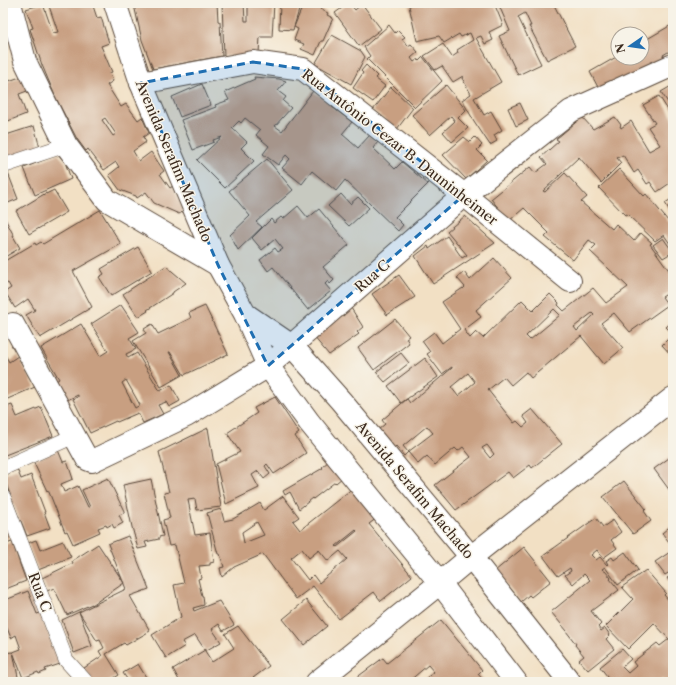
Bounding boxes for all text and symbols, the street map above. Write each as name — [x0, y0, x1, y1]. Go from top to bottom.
north arrow — [610, 26, 650, 66]
text: N — [612, 42, 628, 54]
street label: Rua Antônio Cezar B. Dauninheimer — [298, 65, 502, 229]
street label: Avenida Serafim Machado — [131, 76, 216, 245]
street label: Rua C — [351, 256, 393, 296]
street label: Avenida Serafim Machado — [352, 417, 478, 562]
street label: Rua C — [24, 570, 56, 614]

